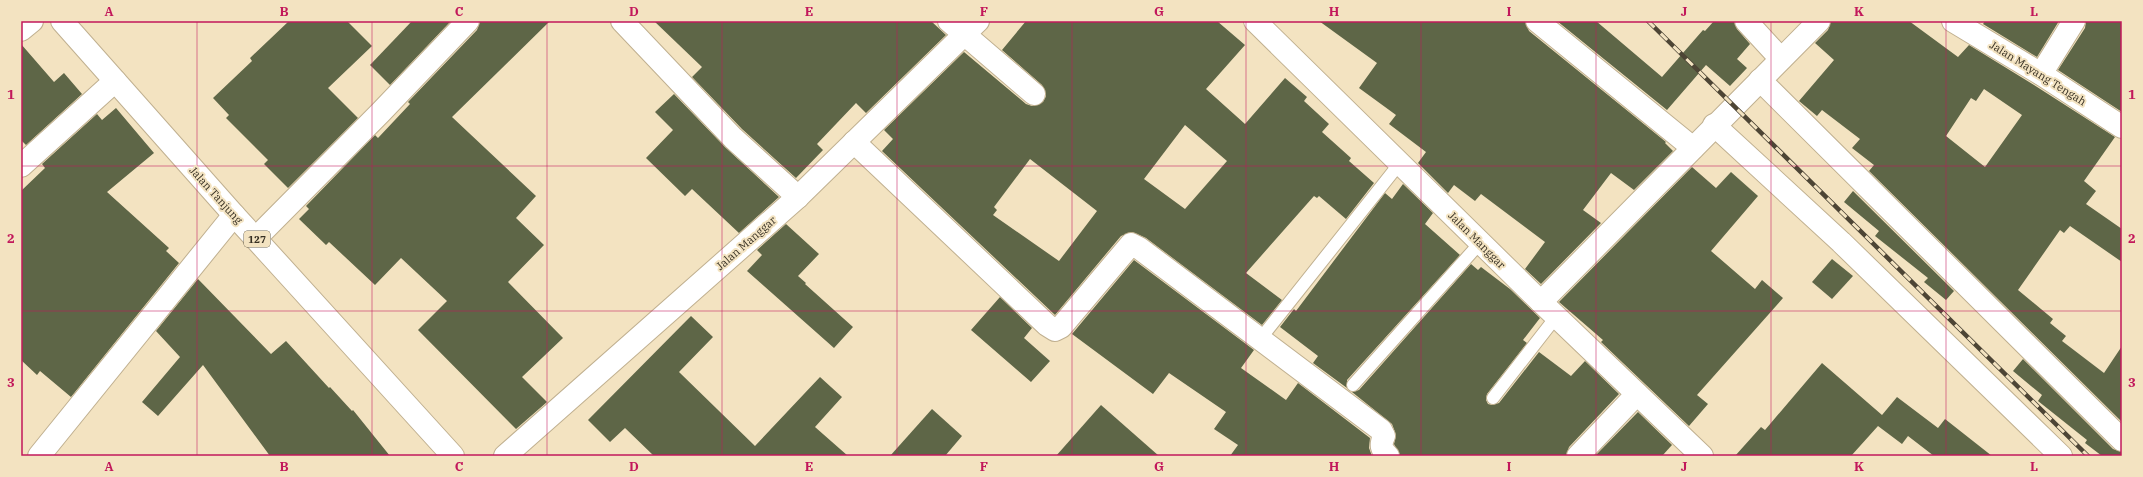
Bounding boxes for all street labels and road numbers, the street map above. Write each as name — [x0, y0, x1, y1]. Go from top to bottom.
street label: Jalan Mayang Tengah — [1987, 38, 2089, 108]
street label: Jalan Tanjung — [186, 163, 246, 227]
street label: Jalan Manggar — [1445, 208, 1509, 272]
street label: Jalan Manggar — [713, 213, 779, 273]
road number: 127 — [244, 231, 270, 247]

